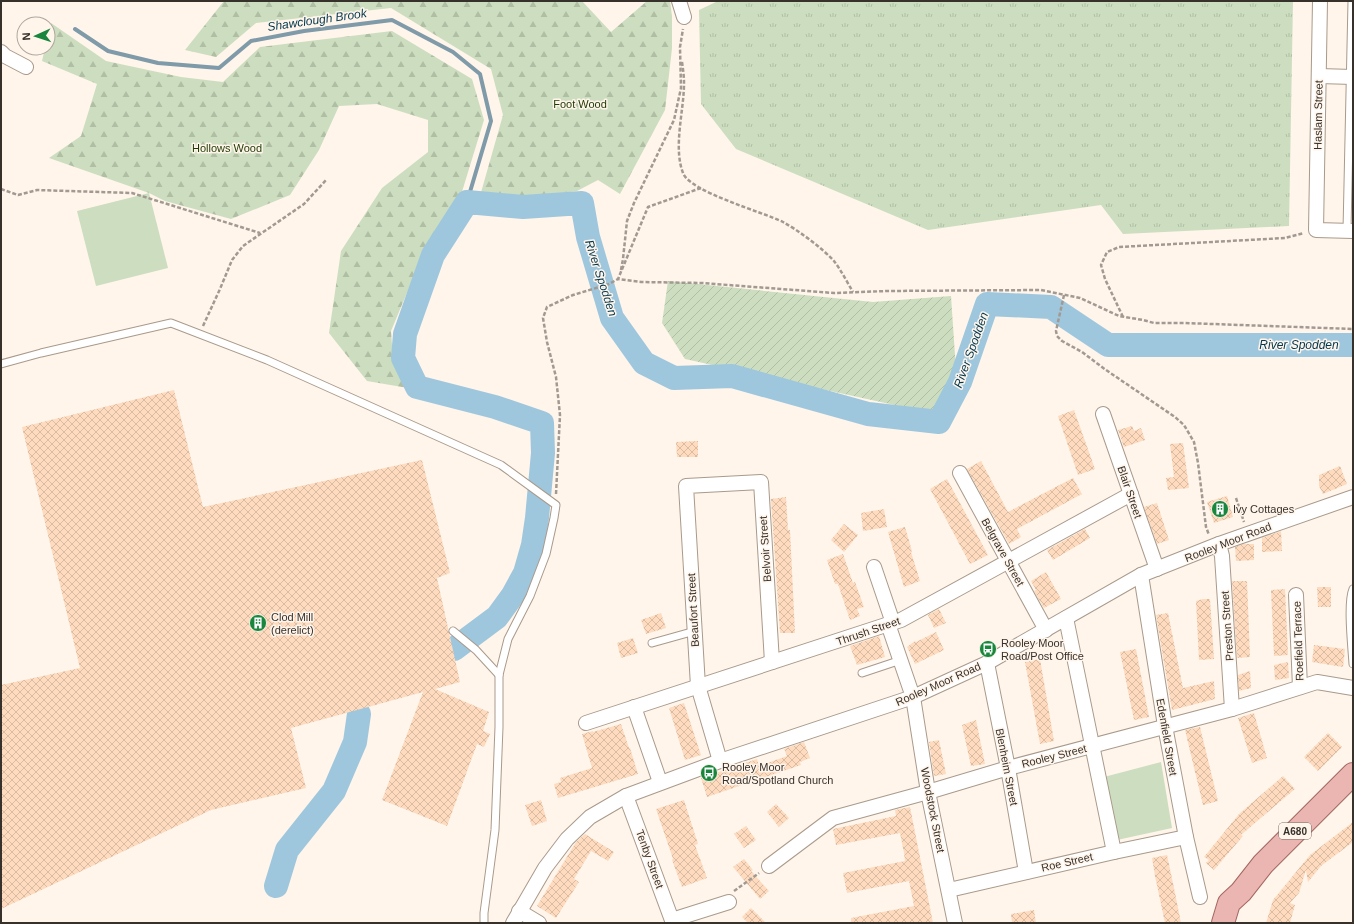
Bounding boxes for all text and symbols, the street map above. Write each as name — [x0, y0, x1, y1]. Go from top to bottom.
water label: Shawclough Brook — [266, 6, 369, 34]
north arrow — [16, 16, 56, 56]
text: N — [20, 32, 32, 41]
street label: Haslam Street — [1311, 80, 1325, 150]
park label: Foot Wood — [553, 98, 607, 110]
park label: Hollows Wood — [192, 142, 262, 154]
water label: River Spodden — [582, 238, 620, 318]
water label: River Spodden — [951, 310, 991, 390]
water label: River Spodden — [1259, 338, 1339, 352]
street label: Blair Street — [1115, 464, 1145, 520]
building icon: Ivy Cottages — [1210, 499, 1230, 519]
place label: Ivy Cottages — [1233, 503, 1295, 515]
street label: Belvoir Street — [757, 516, 773, 582]
street label: Belgrave Street — [979, 516, 1027, 588]
street label: Rooley Moor Road — [1183, 520, 1273, 564]
street label: Beaufort Street — [685, 573, 701, 647]
street label: Preston Street — [1219, 591, 1235, 661]
street label: Roefield Terrace — [1291, 601, 1305, 681]
place label: Clod Mill (derelict) — [271, 611, 314, 636]
building icon: Clod Mill (derelict) — [248, 613, 268, 633]
street label: Thrush Street — [835, 614, 901, 648]
place label: Rooley Moor Road/Post Office — [1001, 637, 1084, 662]
bus stop icon: Rooley Moor Road/Post Office — [978, 639, 998, 659]
street label: Rooley Moor Road — [894, 660, 982, 708]
street label: Edenfield Street — [1154, 697, 1180, 777]
street label: Blenheim Street — [994, 727, 1020, 807]
street label: Rooley Street — [1020, 742, 1088, 770]
place label: Rooley Moor Road/Spotland Church — [722, 761, 833, 786]
bus stop icon: Rooley Moor Road/Spotland Church — [699, 763, 719, 783]
street label: Woodstock Street — [919, 766, 947, 854]
road number: A680 — [1279, 823, 1311, 839]
street label: Tenby Street — [634, 828, 666, 890]
street label: Roe Street — [1040, 850, 1094, 874]

